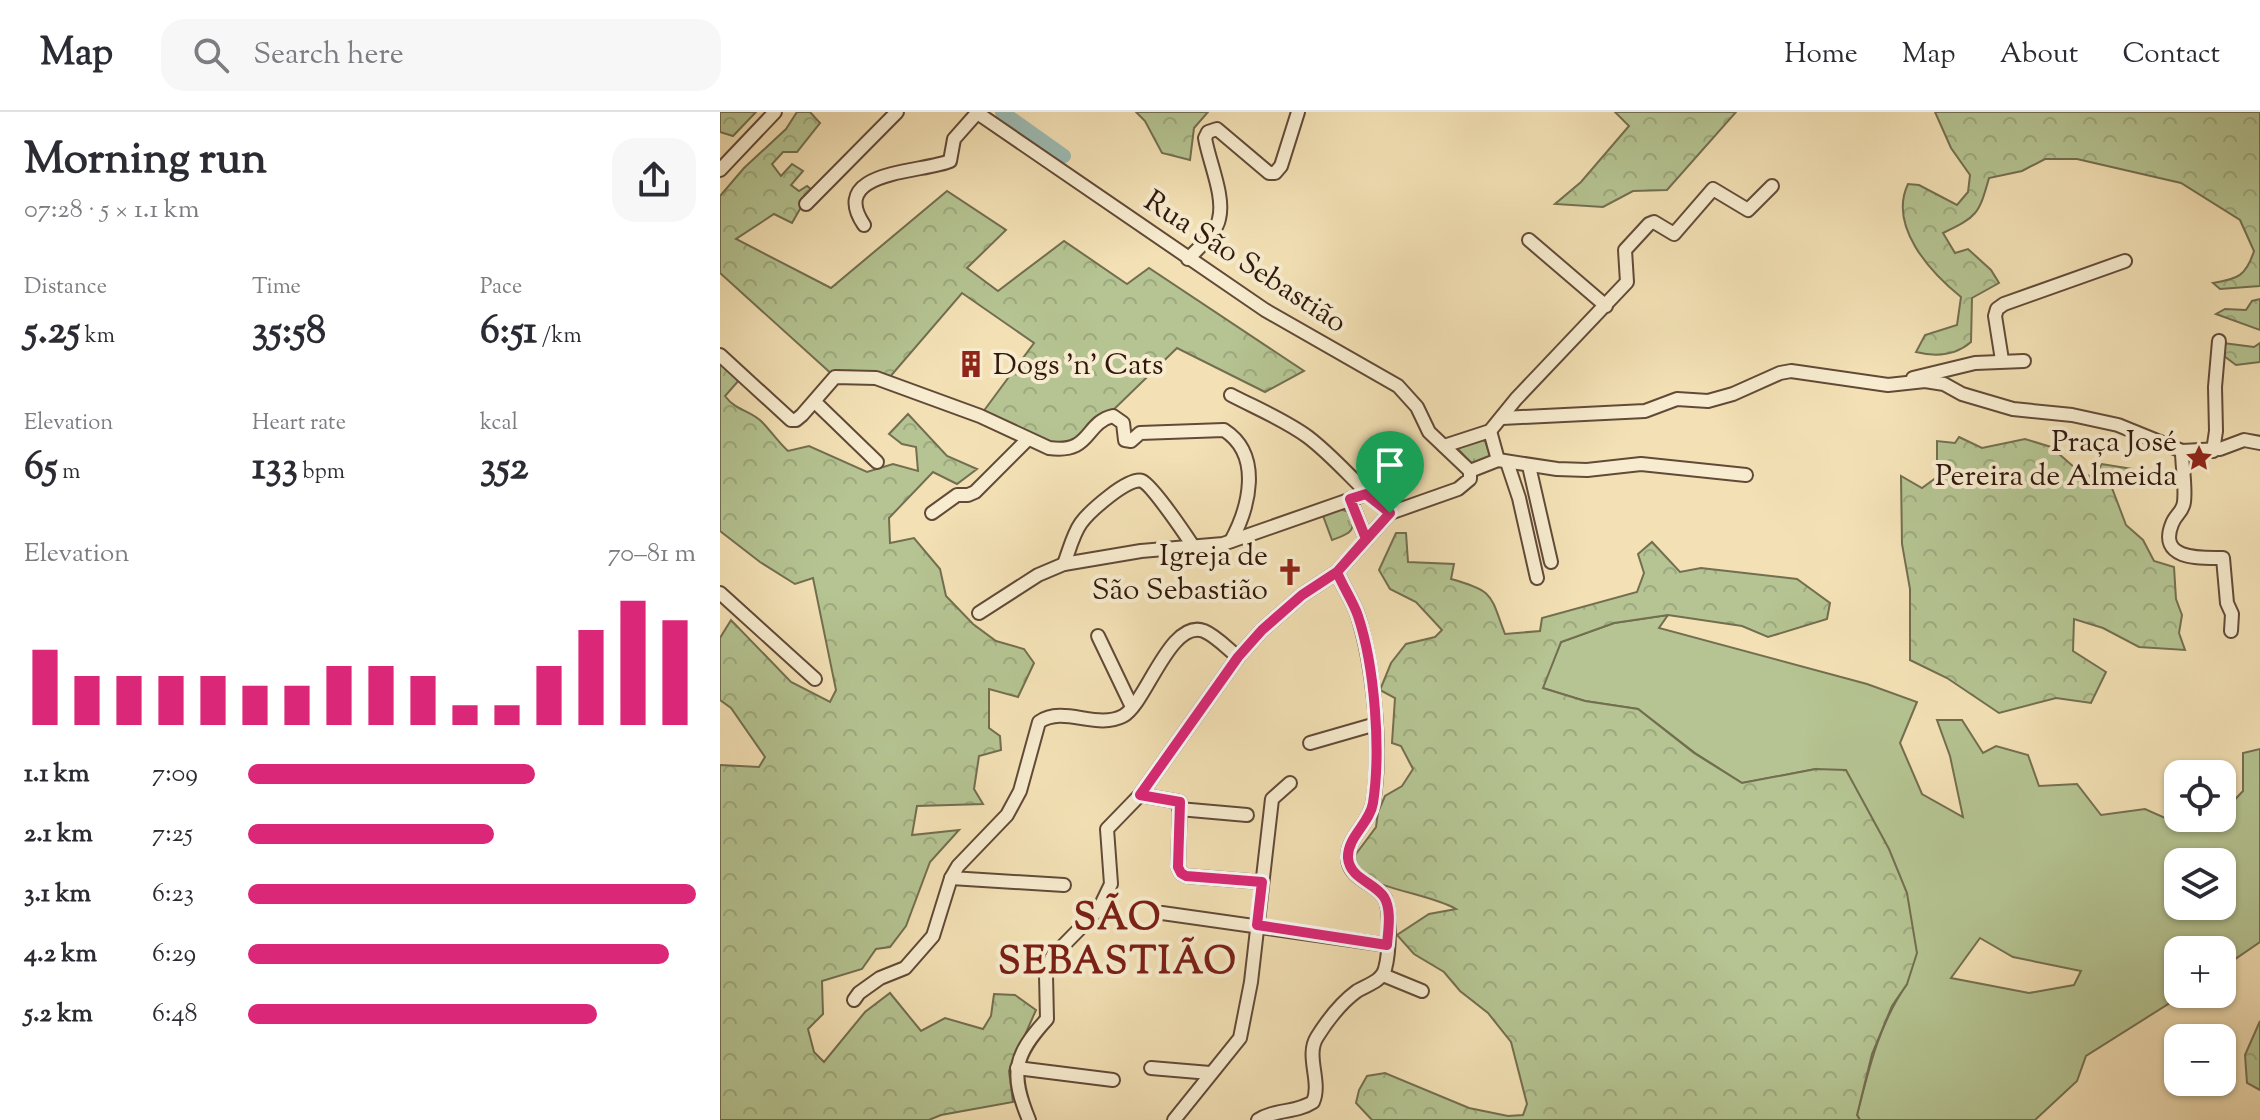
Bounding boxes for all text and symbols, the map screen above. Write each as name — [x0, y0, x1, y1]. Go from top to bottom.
search box — [161, 19, 721, 91]
text: Map — [40, 28, 113, 82]
icon: search — [189, 33, 233, 77]
text: Search here — [253, 34, 404, 77]
text: Home — [1784, 35, 1858, 75]
text: Map — [1902, 35, 1956, 75]
text: About — [2000, 35, 2078, 75]
text: Contact — [2122, 35, 2220, 75]
text: Morning run — [24, 130, 267, 193]
button: share — [612, 138, 696, 222]
street label: Rua São Sebastião — [1135, 181, 1355, 345]
text: 07:28 · 5 × 1.1 km — [24, 192, 199, 229]
text: Distance — [24, 272, 107, 304]
text: Time — [252, 272, 301, 304]
text: Pace — [480, 272, 522, 304]
text: 5.25 — [24, 304, 80, 361]
text: 35:58 — [252, 304, 326, 361]
text: 6:51 — [480, 304, 537, 361]
text: km — [80, 321, 115, 353]
text: /km — [537, 321, 582, 353]
place label: Dogs 'n' Cats — [993, 345, 1164, 388]
building icon: Dogs 'n' Cats — [956, 349, 986, 379]
text: Elevation — [24, 408, 113, 440]
text: Heart rate — [252, 408, 346, 440]
text: kcal — [480, 408, 518, 440]
place label: Praça José Pereira de Almeida — [1935, 422, 2177, 499]
pin — [1356, 431, 1424, 513]
text: 65 — [24, 440, 58, 497]
text: 133 — [252, 440, 298, 497]
text: 352 — [480, 440, 529, 497]
icon: arrive — [1368, 443, 1412, 487]
place icon: Praça José Pereira de Almeida — [2184, 443, 2214, 473]
text: m — [58, 457, 80, 489]
text: bpm — [298, 457, 345, 489]
text: Elevation — [24, 536, 129, 573]
text: 70–81 m — [608, 536, 696, 573]
place label: Igreja de São Sebastião — [1092, 536, 1268, 613]
church icon: Igreja de São Sebastião — [1275, 557, 1305, 587]
text: 1.1 km — [24, 756, 89, 793]
text: 7:09 — [152, 756, 198, 793]
map controls — [2164, 760, 2236, 1096]
button: locate — [2164, 760, 2236, 832]
text: 2.1 km — [24, 816, 93, 853]
text: 7:25 — [152, 816, 193, 853]
button: layers — [2164, 848, 2236, 920]
text: 3.1 km — [24, 876, 91, 913]
text: 6:23 — [152, 876, 194, 913]
district label: SÃO SEBASTIÃO — [998, 892, 1238, 991]
text: 4.2 km — [24, 936, 97, 973]
text: 6:29 — [152, 936, 196, 973]
button: + — [2164, 936, 2236, 1008]
text: 5.2 km — [24, 996, 93, 1033]
text: 6:48 — [152, 996, 198, 1033]
button: − — [2164, 1024, 2236, 1096]

